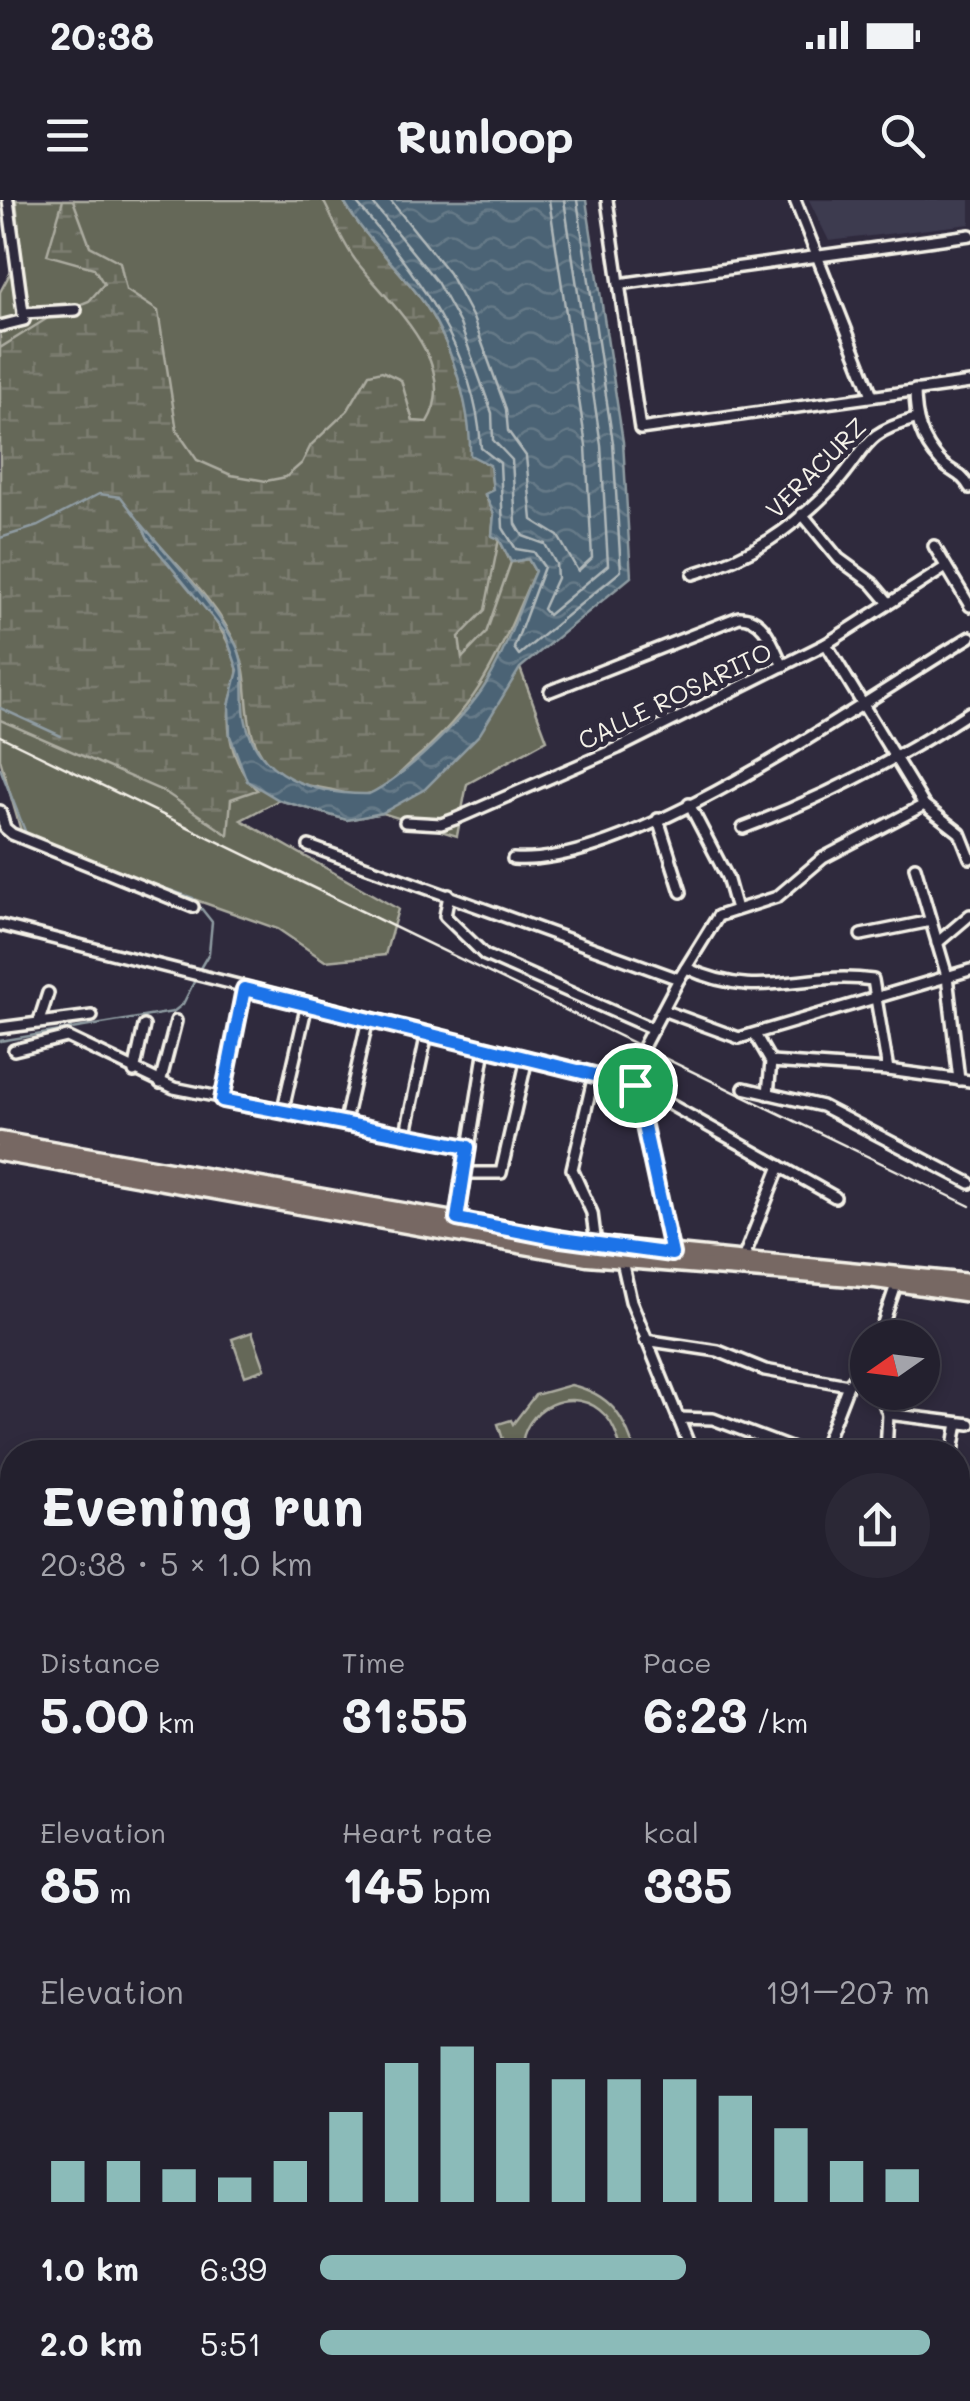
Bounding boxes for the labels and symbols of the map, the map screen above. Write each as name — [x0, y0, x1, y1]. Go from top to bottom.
street label: VERACURZ — [758, 410, 873, 524]
street label: CALLE ROSARITO — [572, 634, 777, 756]
pin — [593, 1043, 678, 1128]
north arrow — [850, 1320, 940, 1410]

